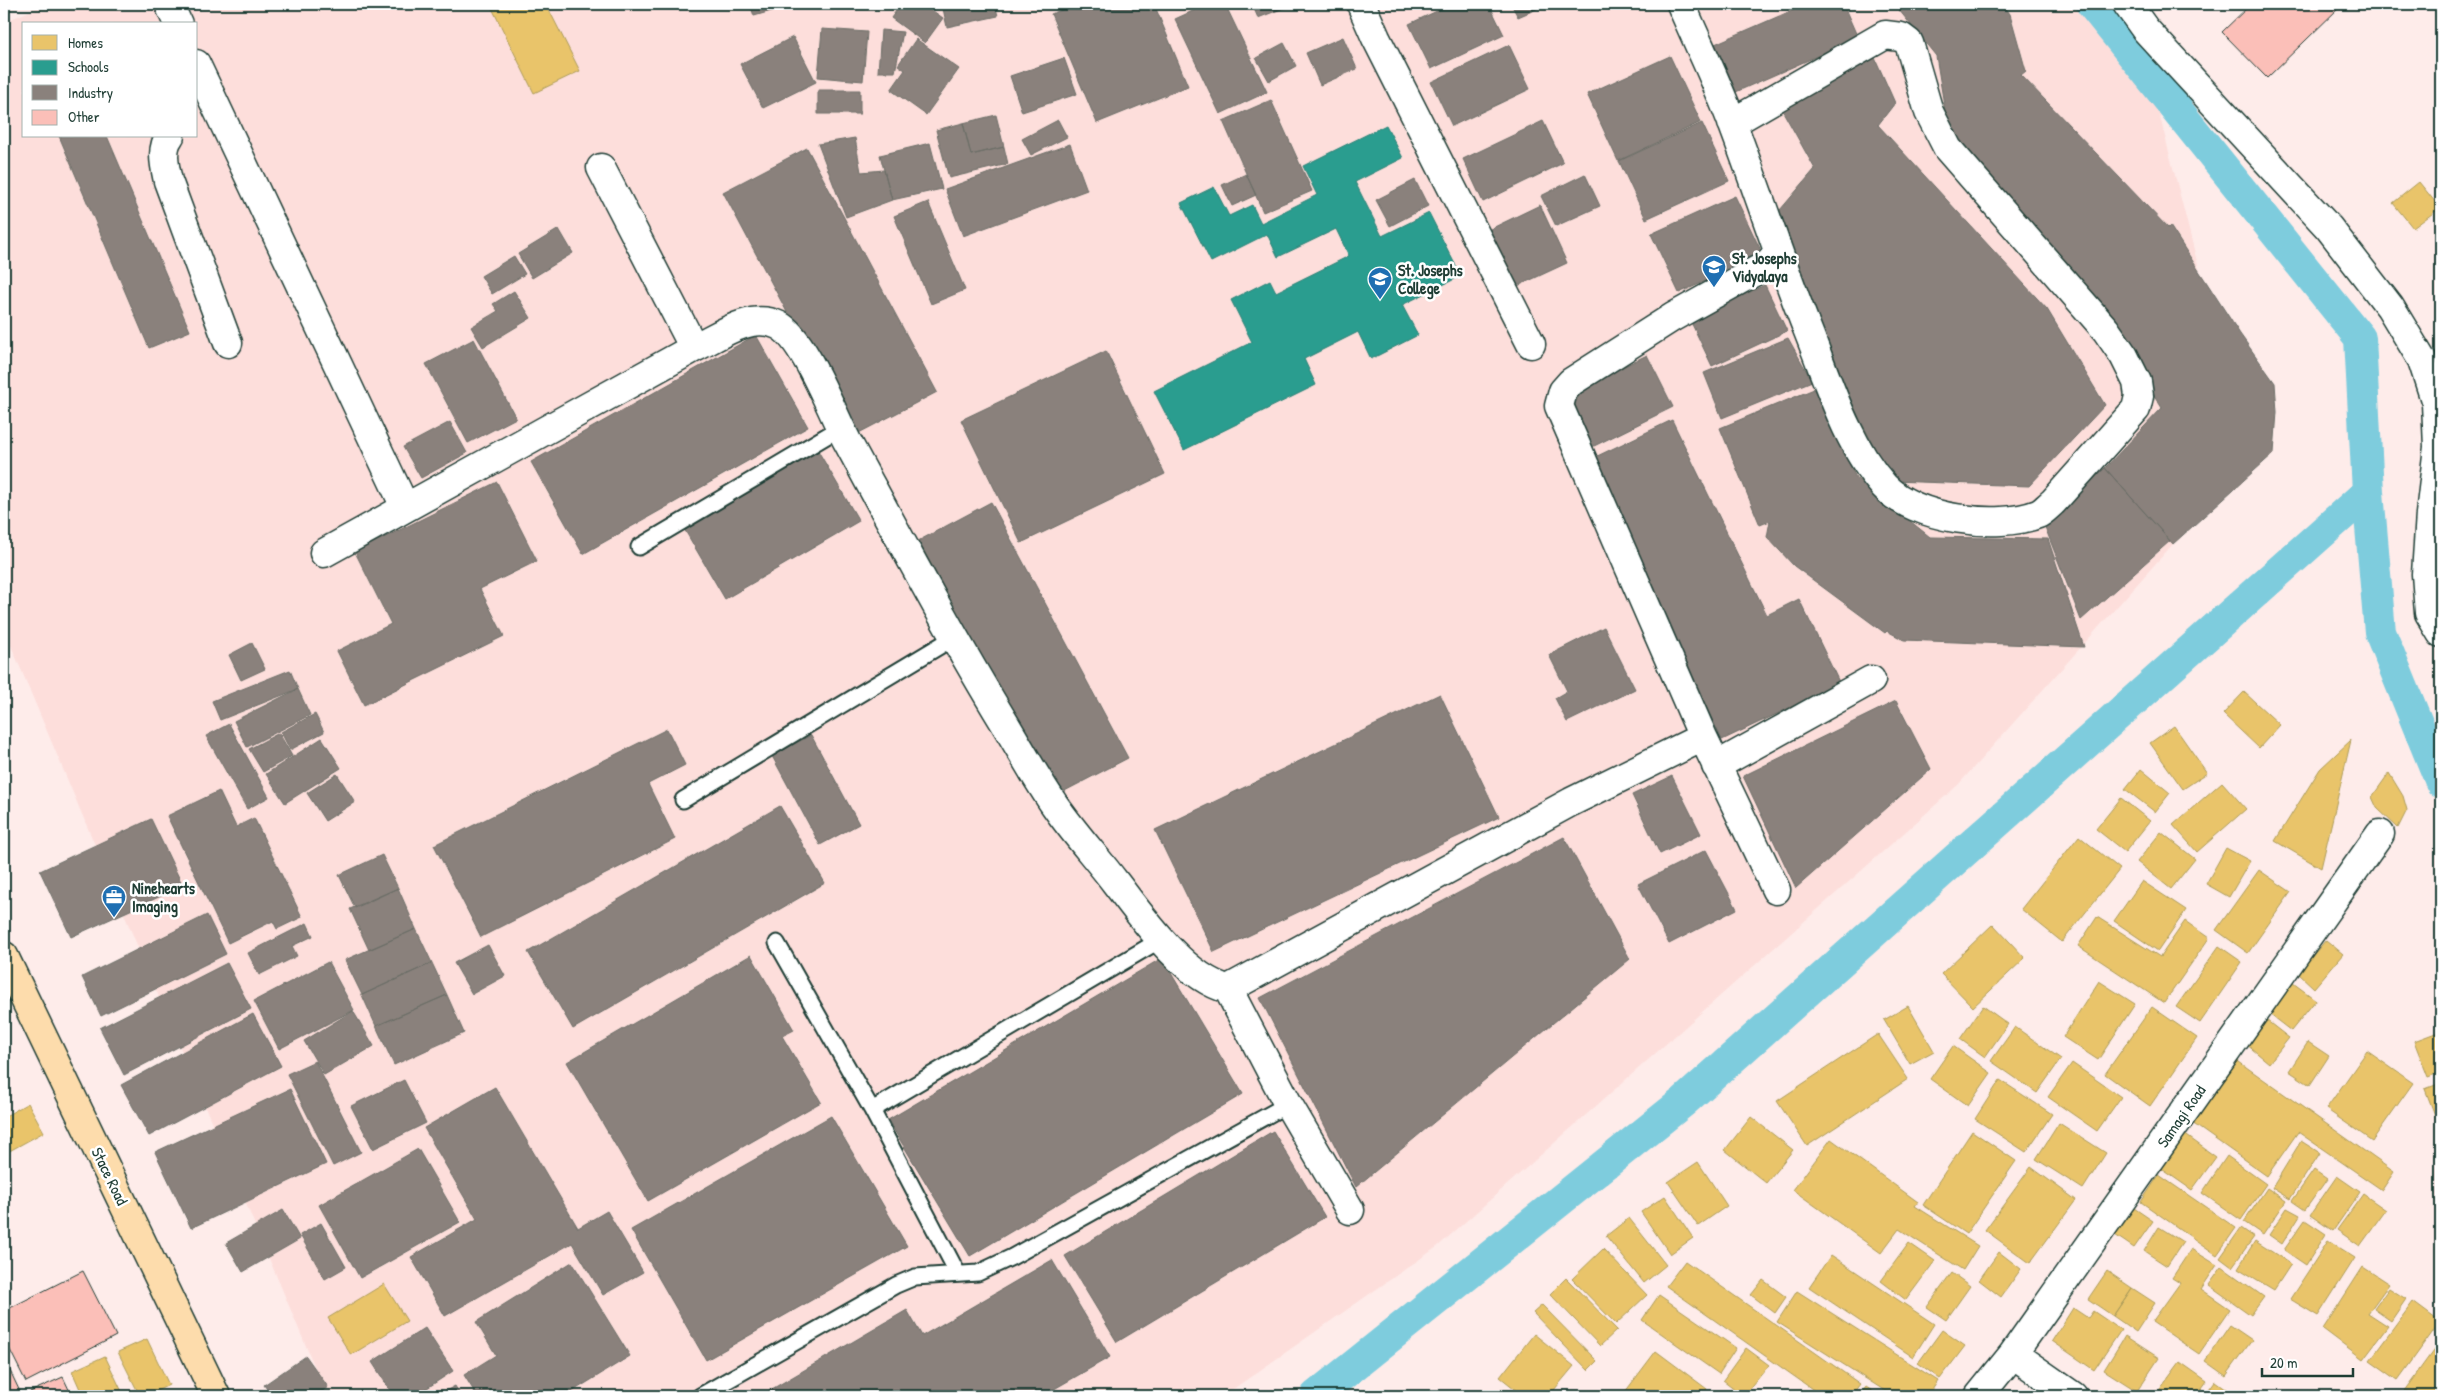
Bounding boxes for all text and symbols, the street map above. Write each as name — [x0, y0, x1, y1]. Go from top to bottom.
legend — [22, 22, 198, 138]
text: Homes — [68, 32, 103, 53]
text: Schools — [68, 56, 109, 77]
text: Industry — [68, 82, 113, 103]
text: Other — [68, 106, 100, 127]
place label: St. Josephs Vidyalaya — [1732, 247, 1797, 288]
school or university icon: St. Josephs Vidyalaya — [1701, 254, 1727, 288]
place label: St. Josephs College — [1398, 259, 1463, 300]
school or university icon: St. Josephs College — [1367, 266, 1393, 300]
place label: Ninehearts Imaging — [132, 877, 196, 918]
office icon: Ninehearts Imaging — [101, 884, 127, 918]
street label: Samagi Road — [2152, 1080, 2210, 1152]
street label: Stace Road — [87, 1143, 133, 1209]
scale bar — [2262, 1345, 2354, 1377]
text: 20 m — [2270, 1352, 2297, 1373]

